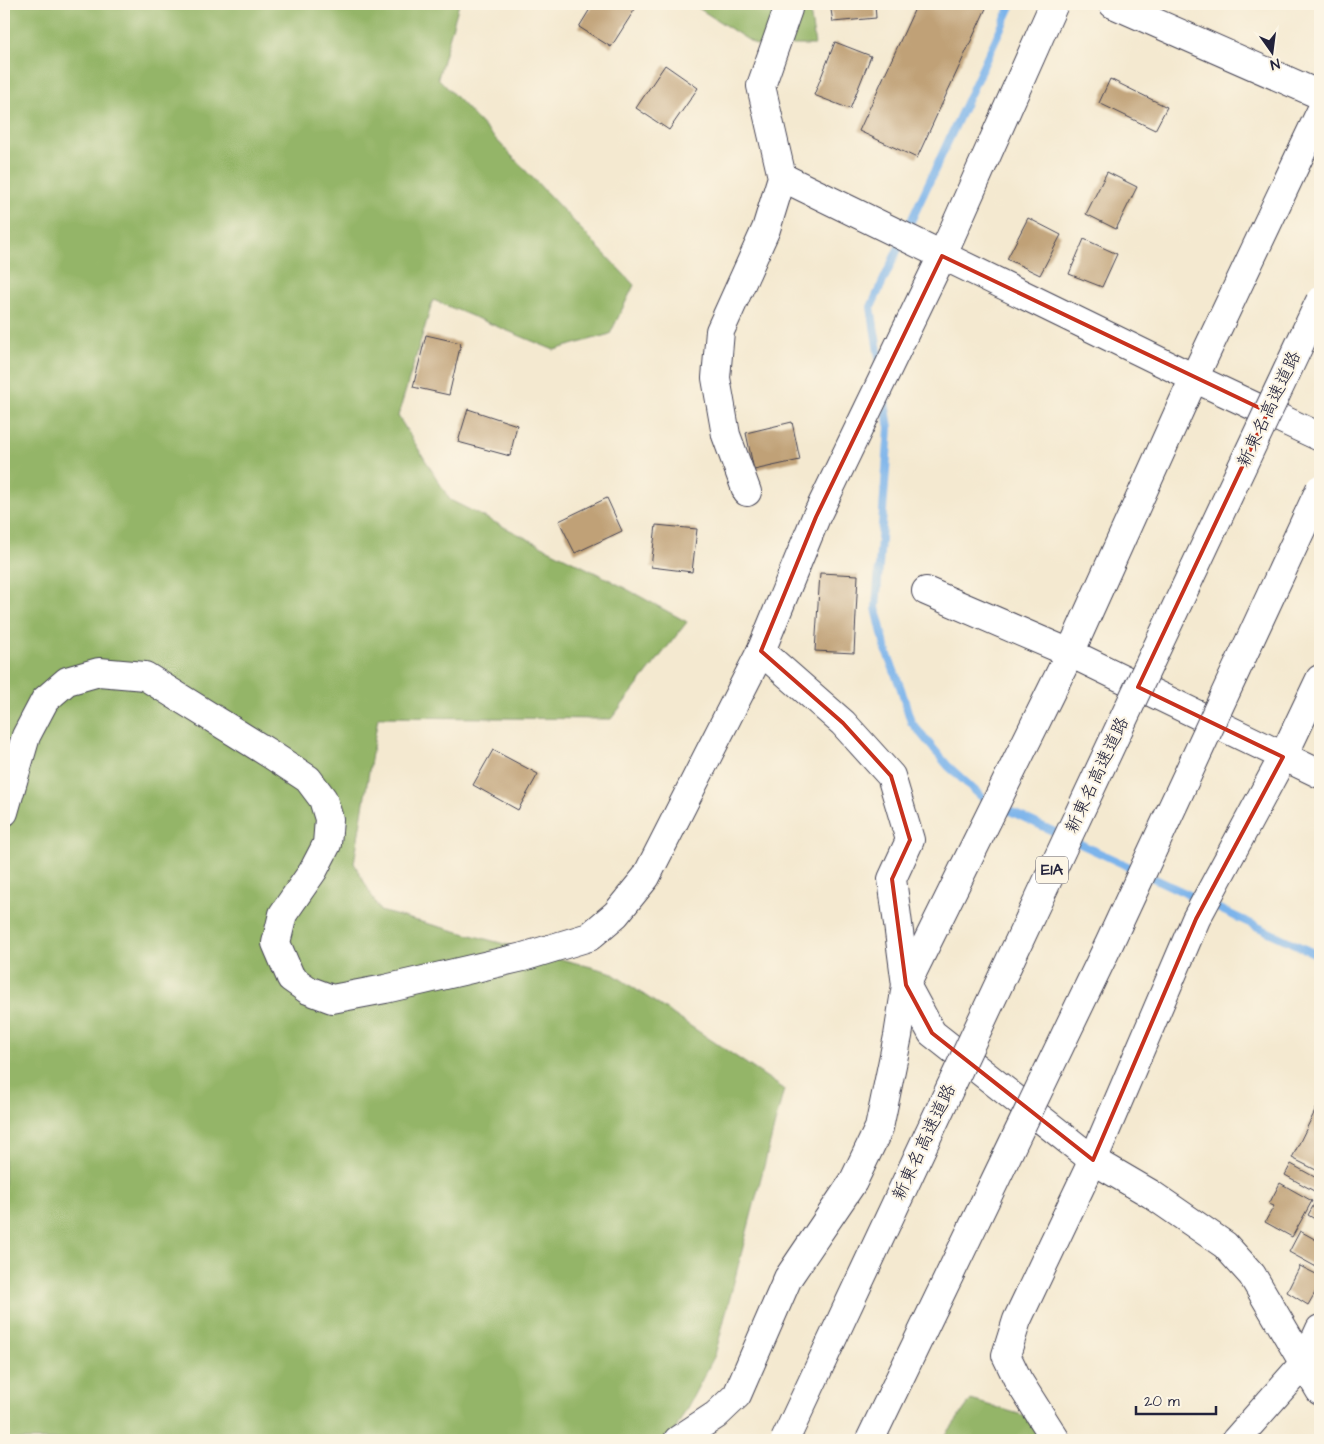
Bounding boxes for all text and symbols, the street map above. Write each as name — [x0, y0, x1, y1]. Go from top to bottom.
north arrow — [1246, 28, 1296, 78]
text: N — [1268, 53, 1282, 74]
street label: 新東名高速道路 — [1231, 347, 1307, 471]
street label: 新東名高速道路 — [1059, 713, 1135, 837]
road number: E1A — [1036, 856, 1068, 884]
street label: 新東名高速道路 — [886, 1080, 962, 1204]
scale bar — [1136, 1384, 1216, 1416]
text: 20 m — [1144, 1391, 1180, 1412]

